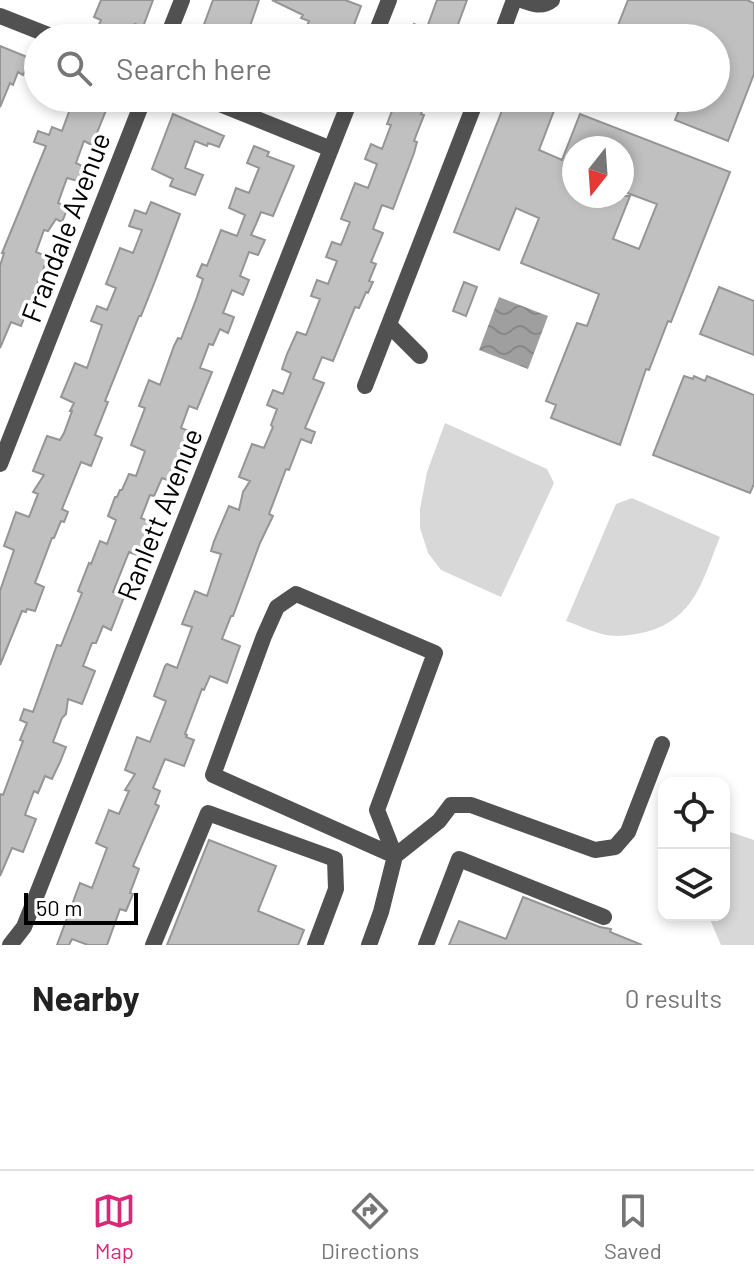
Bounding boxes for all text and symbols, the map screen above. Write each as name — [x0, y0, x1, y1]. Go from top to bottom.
search box — [24, 24, 730, 112]
icon: search — [52, 46, 96, 90]
text: Search here — [116, 50, 272, 86]
street label: Frandale Avenue — [13, 127, 117, 327]
north arrow — [562, 136, 634, 208]
street label: Ranlett Avenue — [109, 423, 209, 605]
map controls — [658, 777, 730, 921]
button: locate — [658, 777, 730, 849]
button: layers — [658, 849, 730, 921]
scale bar — [24, 889, 138, 925]
text: 50 m — [36, 894, 82, 920]
text: Nearby — [32, 977, 140, 1018]
text: 0 results — [625, 982, 722, 1013]
tab: Map — [92, 1189, 136, 1263]
tab: Directions — [321, 1189, 419, 1263]
tab: Saved — [604, 1189, 662, 1263]

